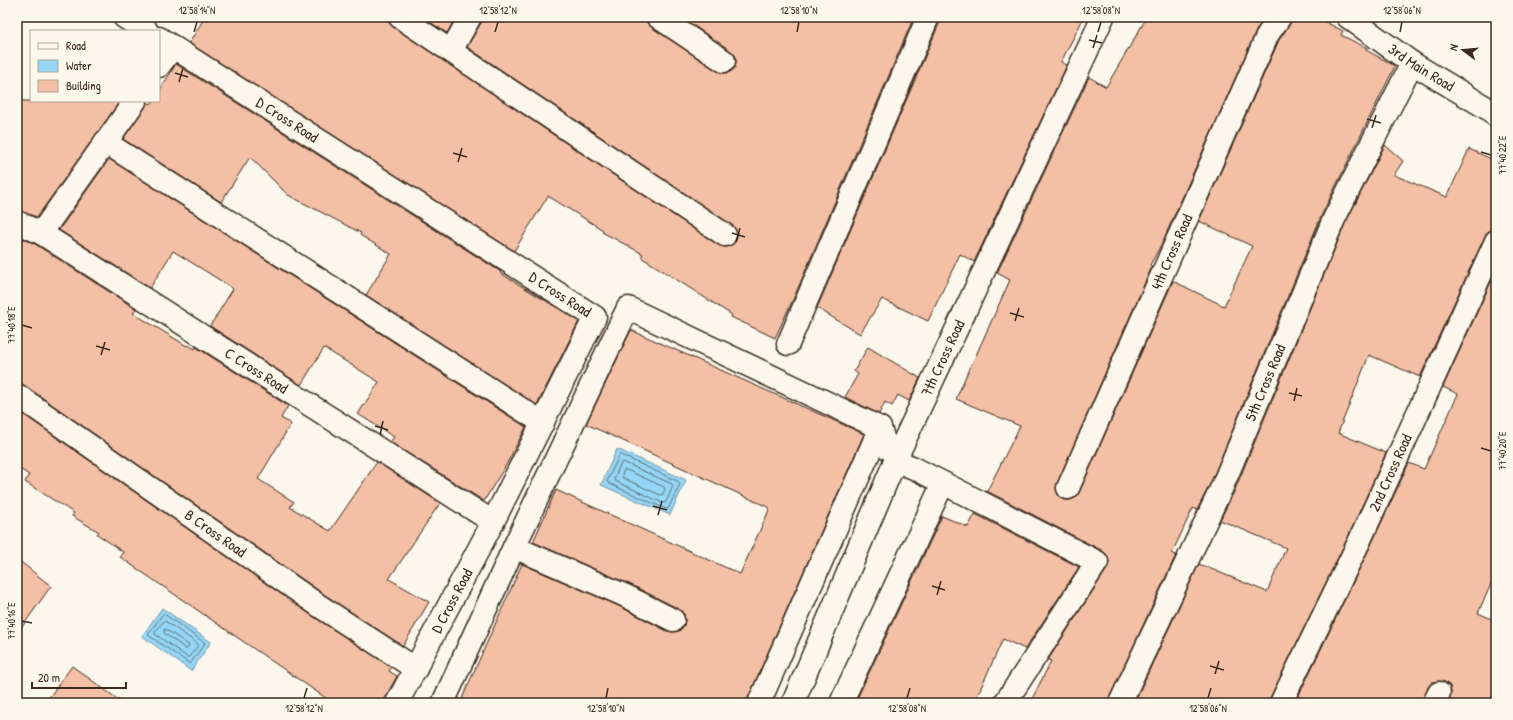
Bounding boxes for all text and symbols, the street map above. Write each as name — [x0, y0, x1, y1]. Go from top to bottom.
text: 12°58'14"N — [179, 4, 215, 17]
text: 12°58'12"N — [479, 4, 517, 17]
text: 12°58'10"N — [780, 4, 818, 17]
text: 12°58'08"N — [1082, 4, 1120, 17]
text: 12°58'06"N — [1383, 4, 1421, 17]
legend — [30, 30, 160, 102]
north arrow — [1443, 30, 1483, 70]
text: Road — [66, 37, 86, 54]
street label: 3rd Main Road — [1384, 38, 1459, 96]
text: N — [1446, 42, 1461, 52]
text: Water — [66, 57, 92, 74]
text: Building — [66, 77, 101, 94]
street label: D Cross Road — [252, 92, 323, 147]
text: 77°40'22"E — [1496, 135, 1509, 174]
street label: 4th Cross Road — [1146, 211, 1197, 293]
street label: D Cross Road — [525, 266, 596, 322]
text: 77°40'18"E — [5, 306, 18, 344]
street label: 7th Cross Road — [916, 316, 969, 400]
street label: 5th Cross Road — [1240, 341, 1291, 424]
street label: C Cross Road — [221, 342, 292, 398]
street label: 2nd Cross Road — [1363, 430, 1417, 515]
text: 77°40'20"E — [1496, 431, 1509, 470]
street label: B Cross Road — [181, 504, 251, 562]
street label: D Cross Road — [426, 565, 477, 637]
text: 77°40'16"E — [5, 602, 18, 640]
scale bar — [32, 664, 126, 690]
text: 20 m — [38, 669, 60, 686]
text: 12°58'12"N — [285, 702, 323, 715]
text: 12°58'10"N — [587, 702, 625, 715]
text: 12°58'08"N — [888, 702, 926, 715]
text: 12°58'06"N — [1189, 702, 1227, 715]

